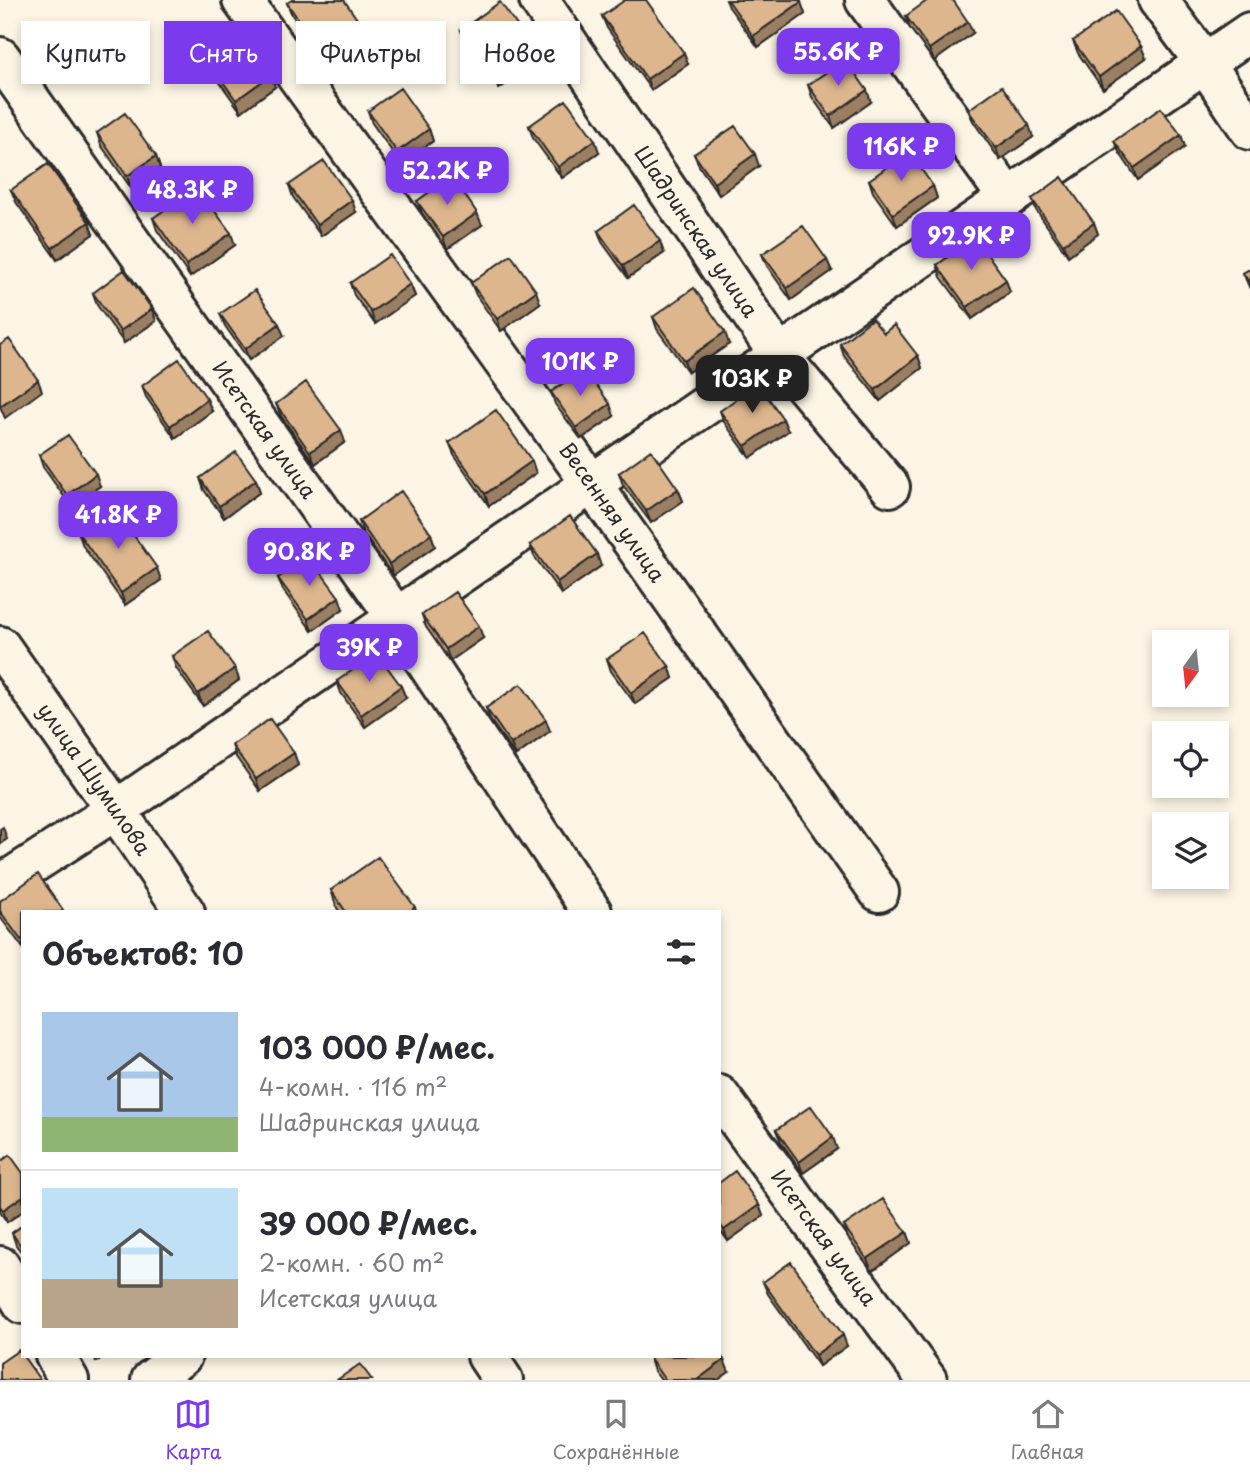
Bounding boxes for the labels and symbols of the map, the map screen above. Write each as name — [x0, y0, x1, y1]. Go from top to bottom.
pin: 55.6K ₽ — [773, 28, 903, 88]
pin: 116K ₽ — [844, 124, 958, 183]
street label: Шадринская улица — [628, 138, 768, 324]
pin: 52.2K ₽ — [382, 148, 512, 207]
pin: 48.3K ₽ — [127, 166, 257, 226]
pin: 92.9K ₽ — [906, 212, 1036, 272]
pin: 101K ₽ — [523, 338, 637, 398]
street label: Исетская улица — [205, 353, 326, 505]
pin: 103K ₽ — [695, 356, 809, 415]
street label: Весенняя улица — [552, 435, 674, 589]
pin: 41.8K ₽ — [53, 491, 183, 551]
pin: 90.8K ₽ — [244, 528, 374, 588]
pin: 39K ₽ — [320, 624, 418, 684]
north arrow — [1152, 630, 1228, 707]
street label: улица Шумилова — [31, 695, 160, 861]
street label: Исетская улица — [764, 1162, 886, 1313]

